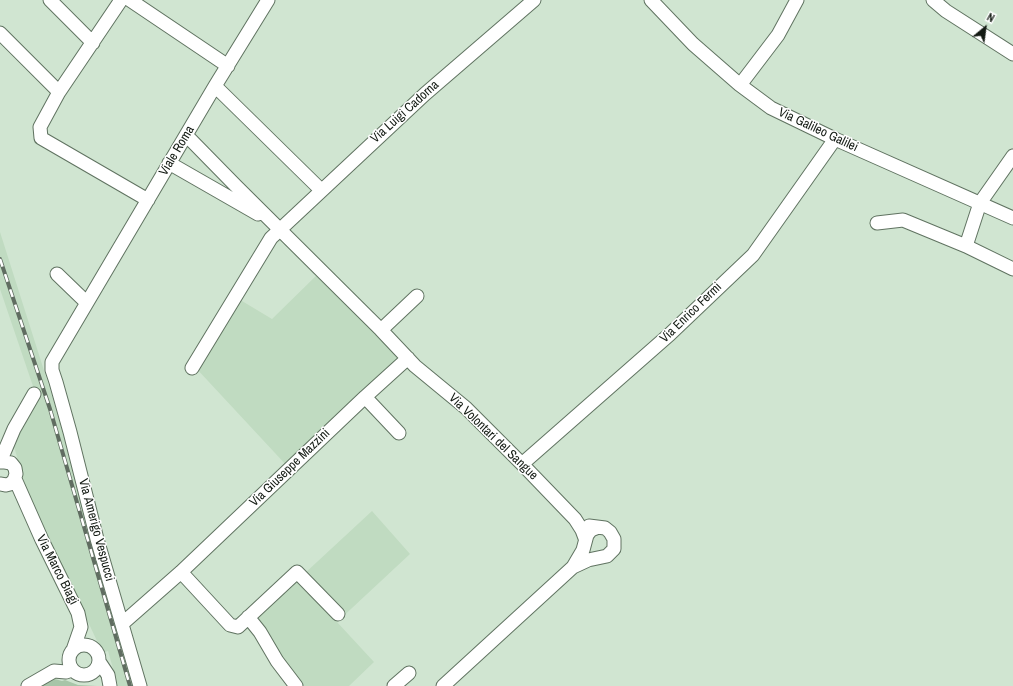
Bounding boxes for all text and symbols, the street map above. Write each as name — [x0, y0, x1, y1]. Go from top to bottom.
north arrow — [965, 8, 1005, 48]
text: N — [985, 10, 997, 25]
street label: Via Luigi Cadorna — [368, 77, 442, 147]
street label: Via Galileo Galilei — [776, 105, 860, 155]
street label: Viale Roma — [156, 123, 198, 179]
street label: Via Enrico Fermi — [657, 280, 725, 346]
street label: Via Volontari del Sangue — [445, 390, 541, 484]
street label: Via Giuseppe Mazzini — [247, 426, 333, 510]
street label: Via Amerigo Vespucci — [75, 477, 117, 583]
street label: Via Marco Biagi — [33, 532, 81, 608]

